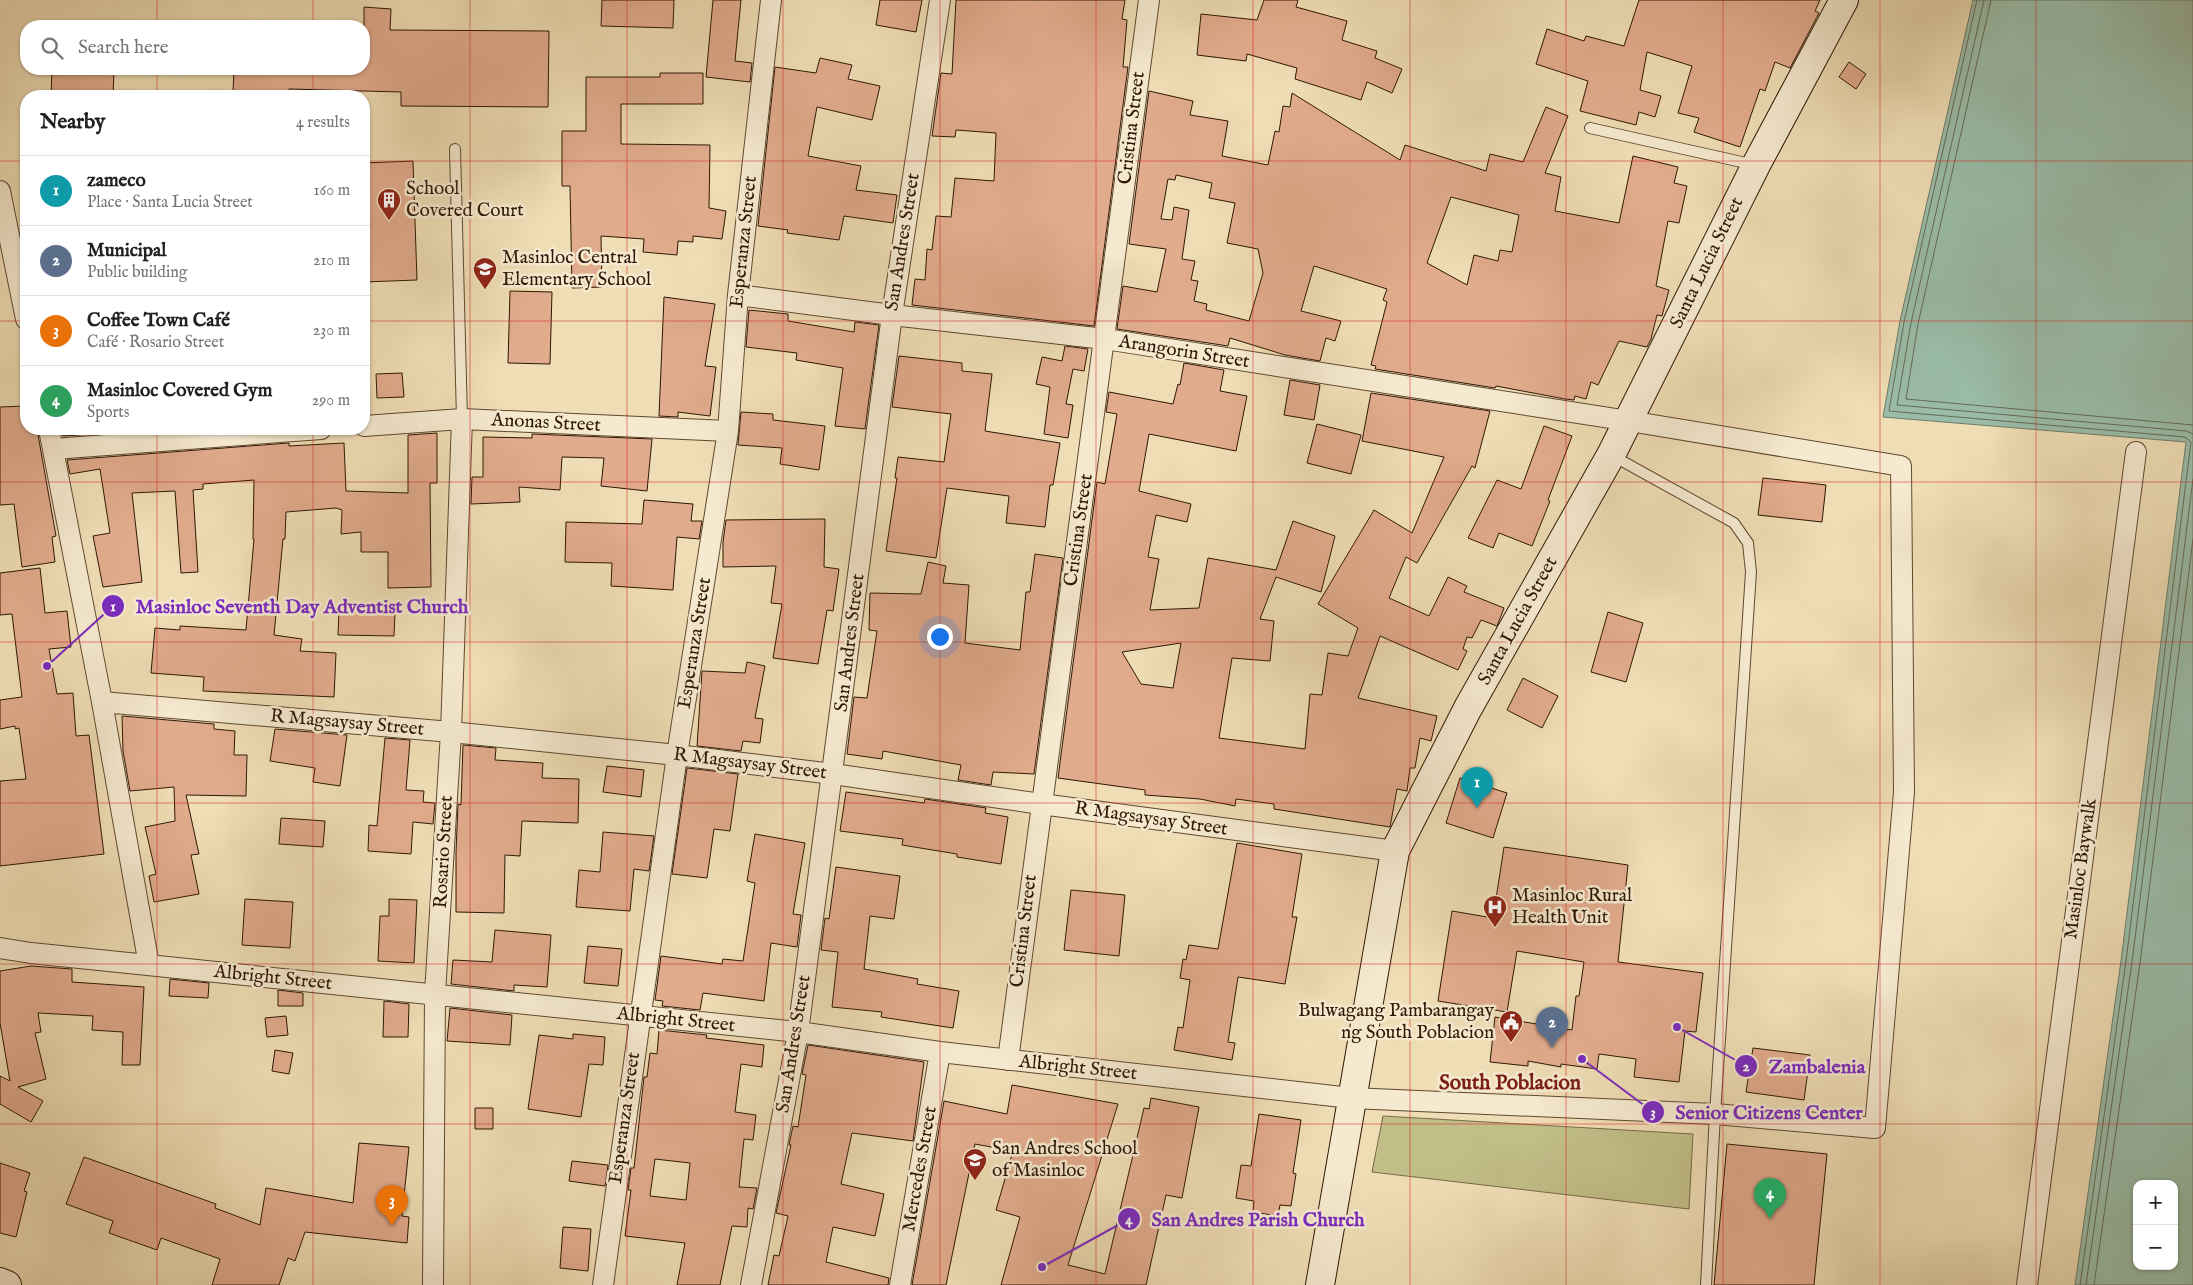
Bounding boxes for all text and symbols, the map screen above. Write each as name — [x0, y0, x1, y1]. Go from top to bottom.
search box — [20, 20, 370, 75]
icon: search — [38, 34, 66, 62]
text: Search here — [78, 36, 169, 60]
street label: Cristina Street — [1113, 70, 1151, 186]
text: Nearby — [40, 109, 105, 136]
text: 4 results — [296, 113, 350, 133]
text: zameco — [87, 169, 146, 193]
street label: San Andres Street — [880, 171, 926, 313]
street label: Esperanza Street — [725, 174, 763, 309]
place label: School Covered Court — [406, 177, 524, 223]
text: 1 — [53, 181, 59, 201]
text: 160 m — [314, 181, 350, 201]
building icon: School Covered Court — [376, 187, 402, 221]
text: Place · Santa Lucia Street — [87, 193, 253, 213]
street label: Santa Lucia Street — [1665, 193, 1749, 333]
text: Municipal — [87, 239, 167, 263]
place label: Masinloc Central Elementary School — [502, 246, 652, 292]
text: 2 — [52, 251, 60, 271]
text: 210 m — [313, 251, 350, 271]
school or university icon: Masinloc Central Elementary School — [472, 256, 498, 290]
text: Public building — [87, 263, 187, 283]
text: Coffee Town Café — [87, 309, 230, 333]
text: 3 — [53, 321, 59, 341]
text: 230 m — [313, 321, 350, 341]
street label: Arangorin Street — [1116, 330, 1252, 374]
text: Café · Rosario Street — [87, 333, 224, 353]
text: Masinloc Covered Gym — [87, 379, 272, 403]
text: 4 — [52, 391, 60, 411]
text: 290 m — [312, 391, 350, 411]
text: Sports — [87, 403, 129, 423]
street label: Anonas Street — [490, 408, 602, 438]
street label: Cristina Street — [1059, 472, 1099, 588]
street label: Santa Lucia Street — [1473, 552, 1563, 689]
street label: San Andres Street — [830, 572, 870, 713]
street label: Esperanza Street — [673, 575, 717, 710]
callout: Masinloc Seventh Day Adventist Church — [100, 588, 478, 623]
text: Masinloc Seventh Day Adventist Church — [136, 595, 469, 620]
text: 1 — [110, 597, 116, 616]
your location — [927, 624, 953, 650]
street label: R Magsaysay Street — [269, 704, 425, 742]
street label: R Magsaysay Street — [672, 743, 829, 785]
pin: 1 — [1461, 767, 1493, 808]
street label: Rosario Street — [429, 794, 459, 909]
street label: R Magsaysay Street — [1073, 796, 1230, 842]
street label: Masinloc Baywalk — [2059, 796, 2103, 941]
street label: Cristina Street — [1005, 873, 1043, 989]
place label: Masinloc Rural Health Unit — [1512, 884, 1633, 930]
hospital icon: Masinloc Rural Health Unit — [1482, 894, 1508, 928]
street label: Albright Street — [212, 960, 334, 996]
street label: San Andres Street — [771, 973, 817, 1115]
place label: Bulwagang Pambarangay ng South Poblacion — [1298, 999, 1495, 1045]
street label: Albright Street — [615, 1002, 737, 1038]
pin: 2 — [1536, 1007, 1568, 1048]
public building icon: Bulwagang Pambarangay ng South Poblacion — [1498, 1009, 1524, 1043]
callout: Zambalenia — [1734, 1048, 1876, 1083]
street label: Esperanza Street — [604, 1050, 646, 1185]
street label: Albright Street — [1017, 1050, 1139, 1086]
text: Zambalenia — [1769, 1055, 1866, 1080]
text: 2 — [1742, 1057, 1750, 1076]
district label: South Poblacion — [1439, 1070, 1581, 1097]
callout: Senior Citizens Center — [1641, 1094, 1873, 1129]
text: Senior Citizens Center — [1675, 1101, 1863, 1126]
text: 3 — [1650, 1103, 1656, 1122]
street label: Mercedes Street — [897, 1104, 943, 1234]
place label: San Andres School of Masinloc — [992, 1137, 1138, 1183]
school or university icon: San Andres School of Masinloc — [962, 1147, 988, 1181]
pin: 4 — [1754, 1178, 1786, 1219]
map controls — [2133, 1180, 2178, 1270]
button: + — [2133, 1180, 2178, 1225]
pin: 3 — [376, 1185, 408, 1226]
callout: San Andres Parish Church — [1117, 1201, 1375, 1236]
text: San Andres Parish Church — [1151, 1208, 1365, 1233]
text: 4 — [1125, 1210, 1133, 1229]
button: − — [2133, 1225, 2178, 1270]

